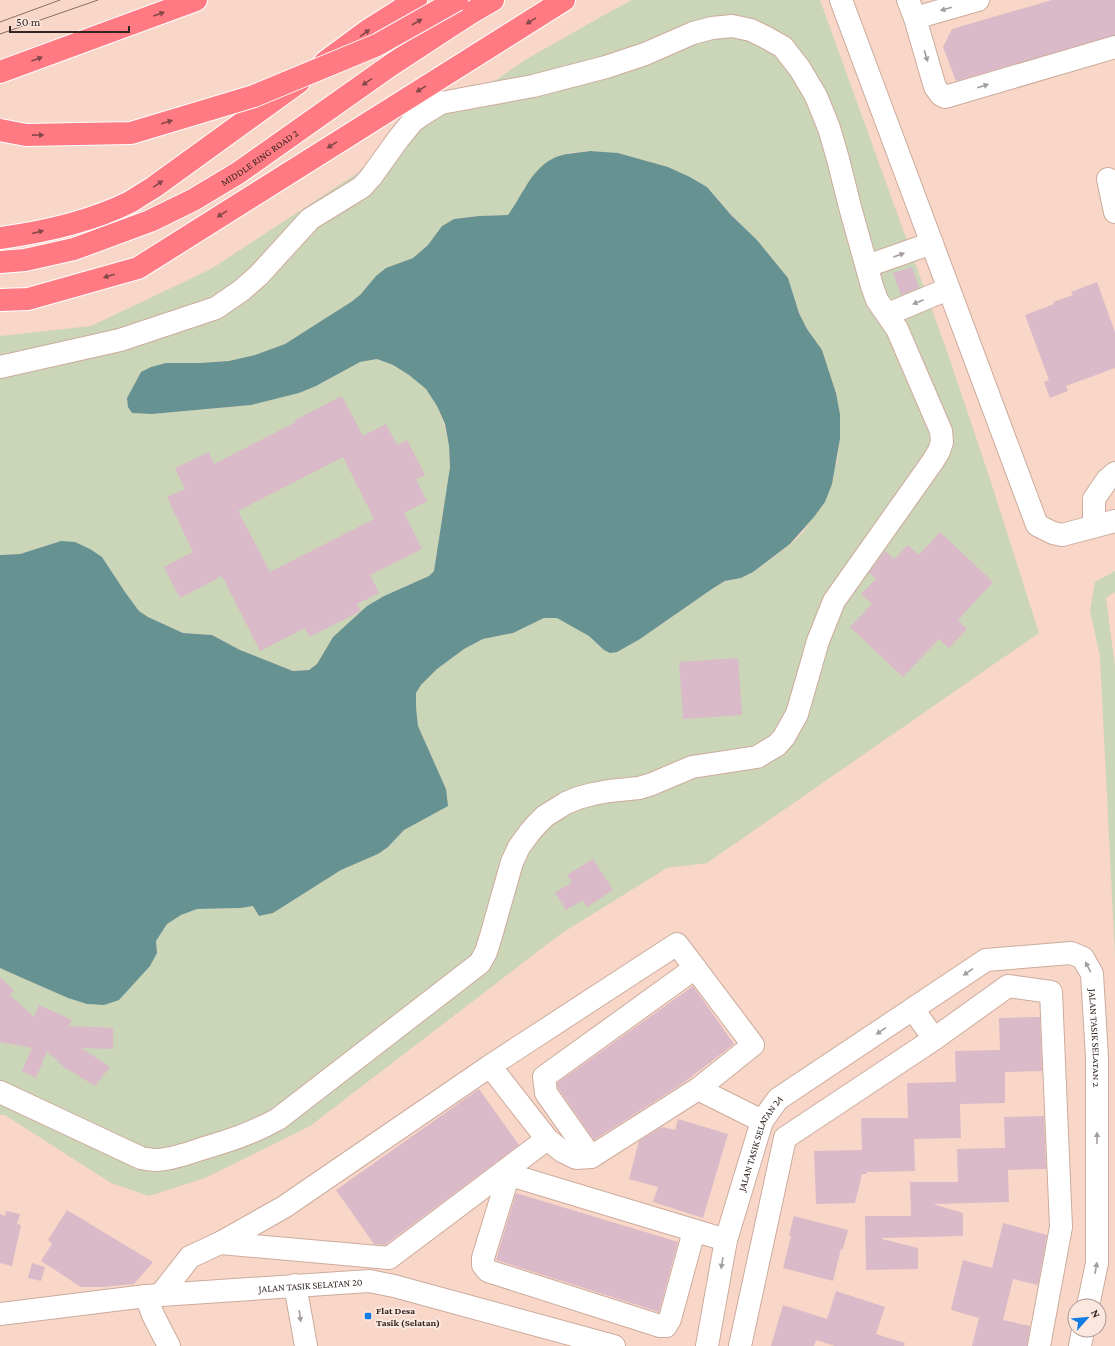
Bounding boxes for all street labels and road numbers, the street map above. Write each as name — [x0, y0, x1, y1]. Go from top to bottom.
street label: MIDDLE RING ROAD 2 — [219, 127, 301, 188]
street label: JALAN TASIK SELATAN 2 — [1087, 987, 1102, 1087]
street label: JALAN TASIK SELATAN 2A — [736, 1093, 785, 1194]
street label: JALAN TASIK SELATAN 20 — [257, 1276, 363, 1294]

